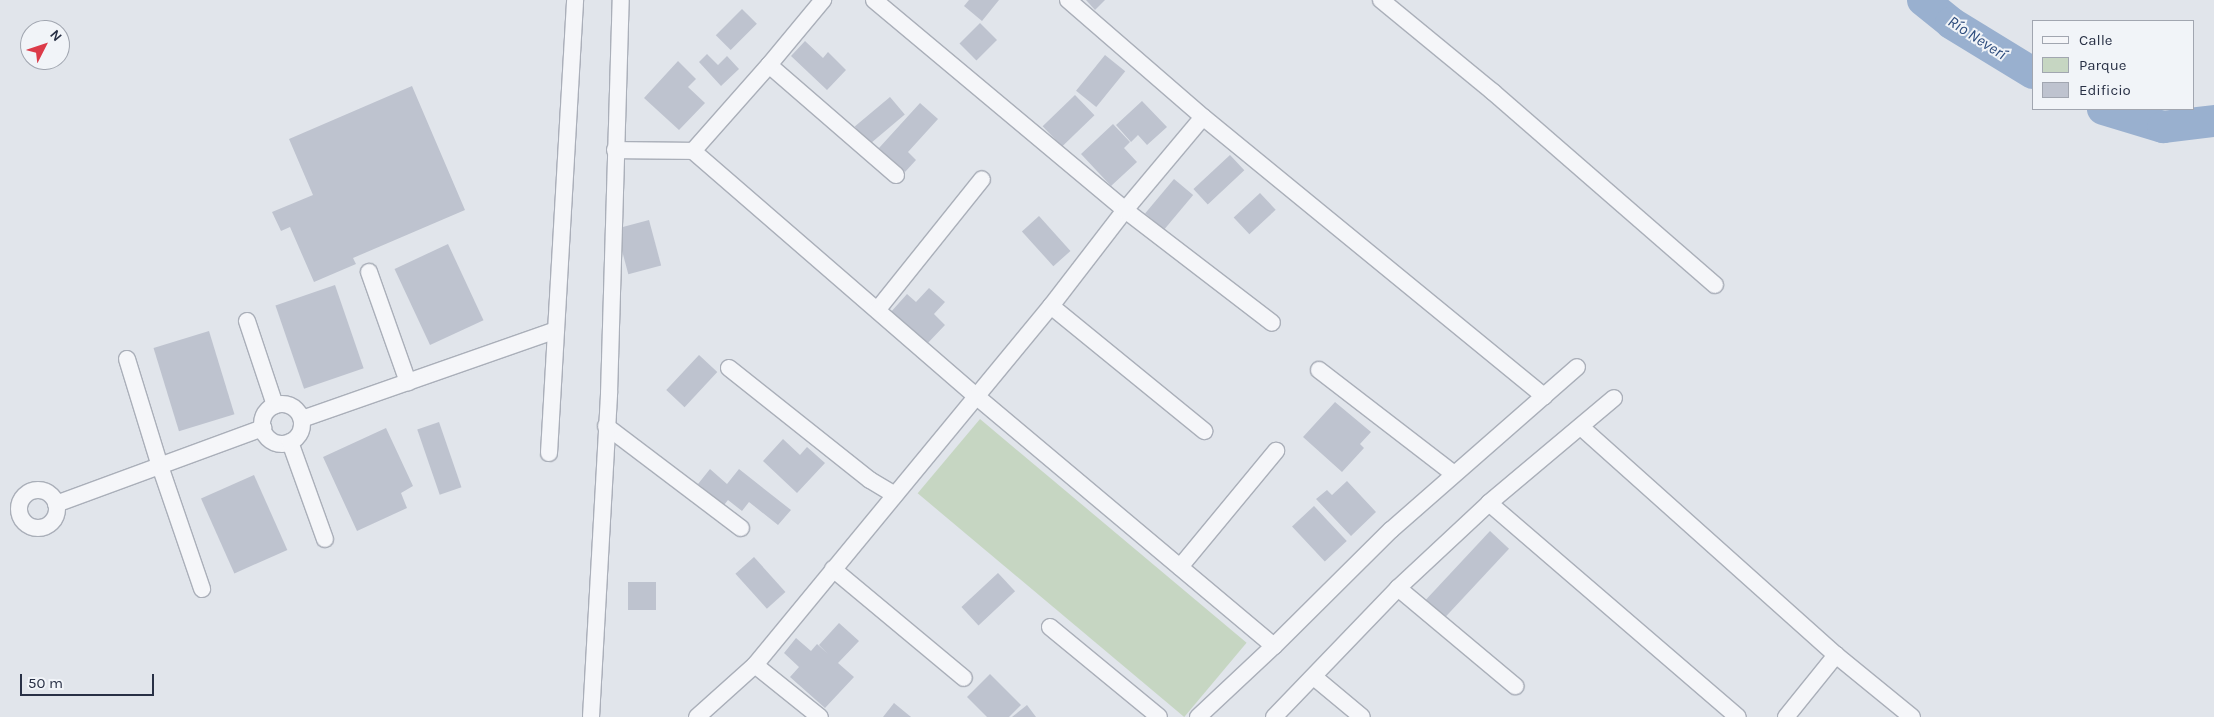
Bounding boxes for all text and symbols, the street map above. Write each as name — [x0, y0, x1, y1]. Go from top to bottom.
water label: Río Neverí — [1944, 12, 2010, 64]
north arrow — [20, 20, 70, 70]
legend — [2032, 20, 2194, 110]
text: N — [46, 26, 66, 45]
text: Calle — [2079, 31, 2113, 49]
text: Parque — [2079, 56, 2127, 74]
text: Edificio — [2079, 81, 2131, 99]
scale bar — [22, 664, 156, 696]
text: 50 m — [28, 674, 63, 692]

